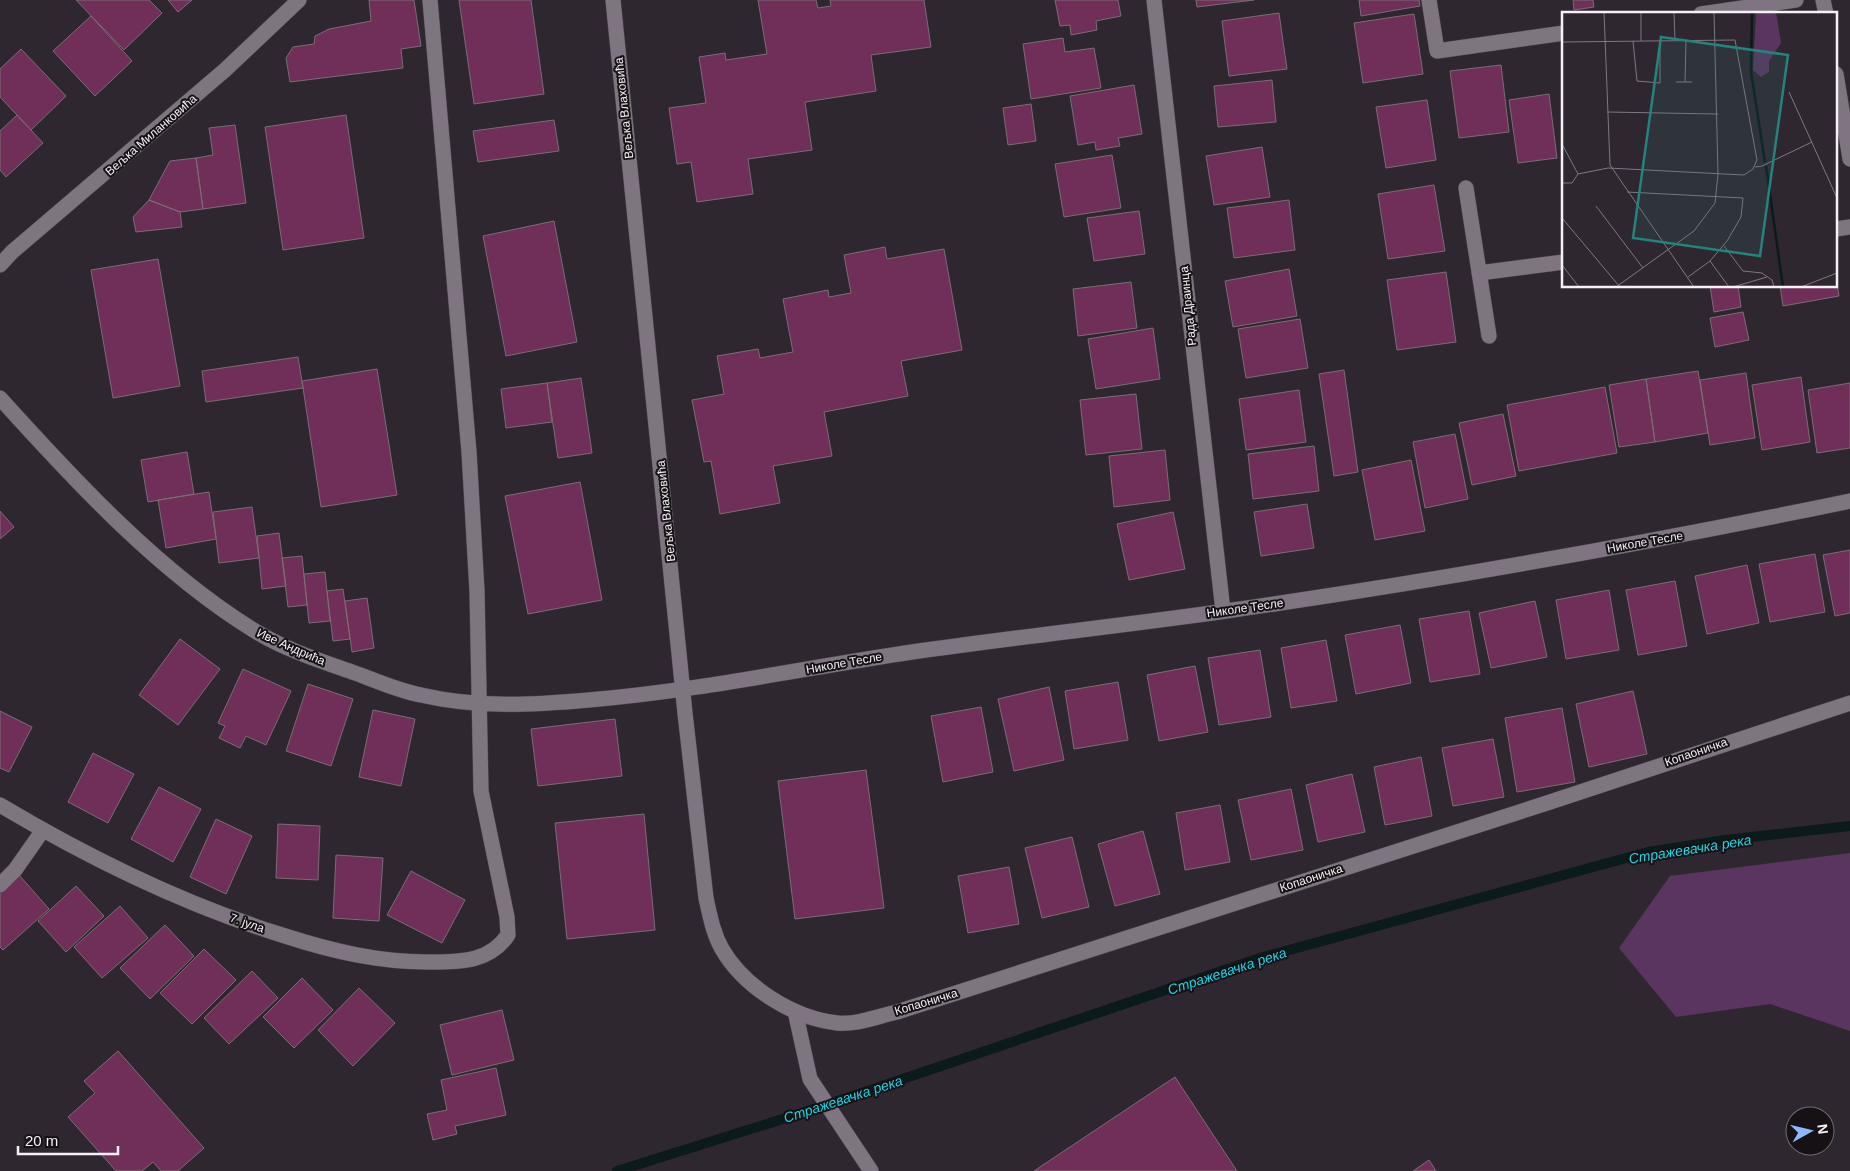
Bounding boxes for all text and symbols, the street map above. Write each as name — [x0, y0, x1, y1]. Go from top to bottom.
inset map — [1562, 12, 1838, 288]
street label: Вељка Влаховића — [612, 56, 636, 159]
street label: Вељка Миланковића — [102, 91, 200, 179]
street label: Рада Драинца — [1177, 265, 1199, 346]
street label: Вељка Влаховића — [654, 459, 678, 562]
street label: Николе Тесле — [1606, 528, 1685, 556]
street label: Николе Тесле — [1206, 596, 1285, 620]
street label: Иве Андрића — [255, 626, 328, 668]
street label: Николе Тесле — [805, 649, 884, 677]
street label: Копаоничка — [1663, 735, 1729, 769]
water label: Стражевачка река — [1628, 831, 1753, 867]
street label: Копаоничка — [1278, 861, 1345, 895]
street label: 7. јула — [228, 911, 266, 935]
water label: Стражевачка река — [1166, 944, 1289, 998]
street label: Копаоничка — [893, 986, 960, 1018]
water label: Стражевачка река — [782, 1072, 905, 1126]
north arrow — [1785, 1106, 1835, 1156]
text: N — [1814, 1123, 1832, 1135]
scale bar — [18, 1124, 118, 1156]
text: 20 m — [25, 1132, 58, 1149]

